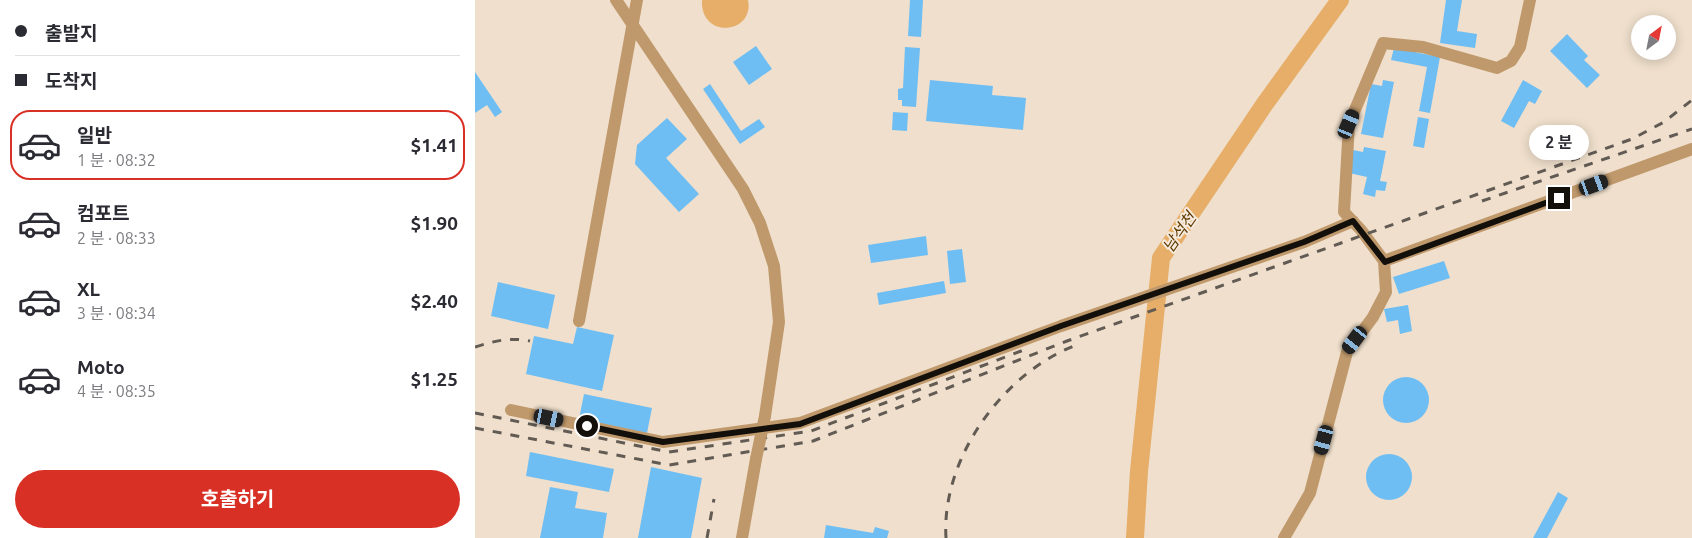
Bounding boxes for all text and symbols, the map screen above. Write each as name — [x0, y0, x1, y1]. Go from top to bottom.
north arrow — [1631, 15, 1676, 60]
map controls — [1631, 15, 1676, 60]
text: 출발지 — [45, 22, 97, 44]
text: 도착지 — [45, 70, 97, 92]
car — [1336, 107, 1361, 141]
icon: car — [17, 123, 62, 168]
text: 일반 — [77, 124, 112, 146]
callout: 2 분 — [1529, 126, 1589, 160]
text: 2 분 — [1545, 133, 1573, 151]
text: $1.41 — [410, 134, 458, 156]
text: 1 분 · 08:32 — [77, 151, 156, 169]
car — [1577, 173, 1610, 197]
route end — [1548, 187, 1570, 209]
icon: car — [17, 201, 62, 246]
text: 컴포트 — [77, 202, 129, 224]
water label: 남석천 — [1159, 207, 1200, 255]
text: $1.90 — [410, 212, 458, 234]
text: 2 분 · 08:33 — [77, 229, 156, 247]
text: XL — [77, 278, 100, 300]
icon: car — [17, 279, 62, 324]
text: $2.40 — [410, 290, 458, 312]
text: 3 분 · 08:34 — [77, 304, 156, 322]
car — [1339, 324, 1370, 356]
text: Moto — [77, 356, 125, 378]
icon: car — [17, 357, 62, 402]
text: $1.25 — [410, 368, 458, 390]
text: 4 분 · 08:35 — [77, 382, 156, 400]
car — [532, 408, 565, 428]
route start — [576, 415, 598, 437]
car — [1312, 424, 1335, 456]
button: 호출하기 — [15, 470, 460, 528]

